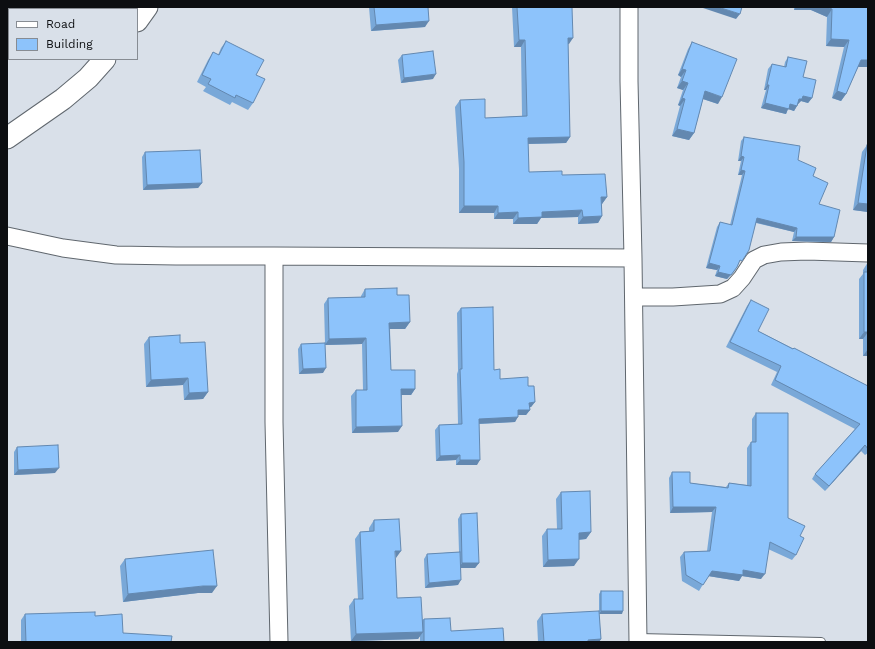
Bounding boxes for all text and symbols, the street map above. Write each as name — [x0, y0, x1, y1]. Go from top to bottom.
legend — [8, 8, 138, 60]
text: Road — [46, 17, 75, 31]
text: Building — [46, 37, 93, 51]

